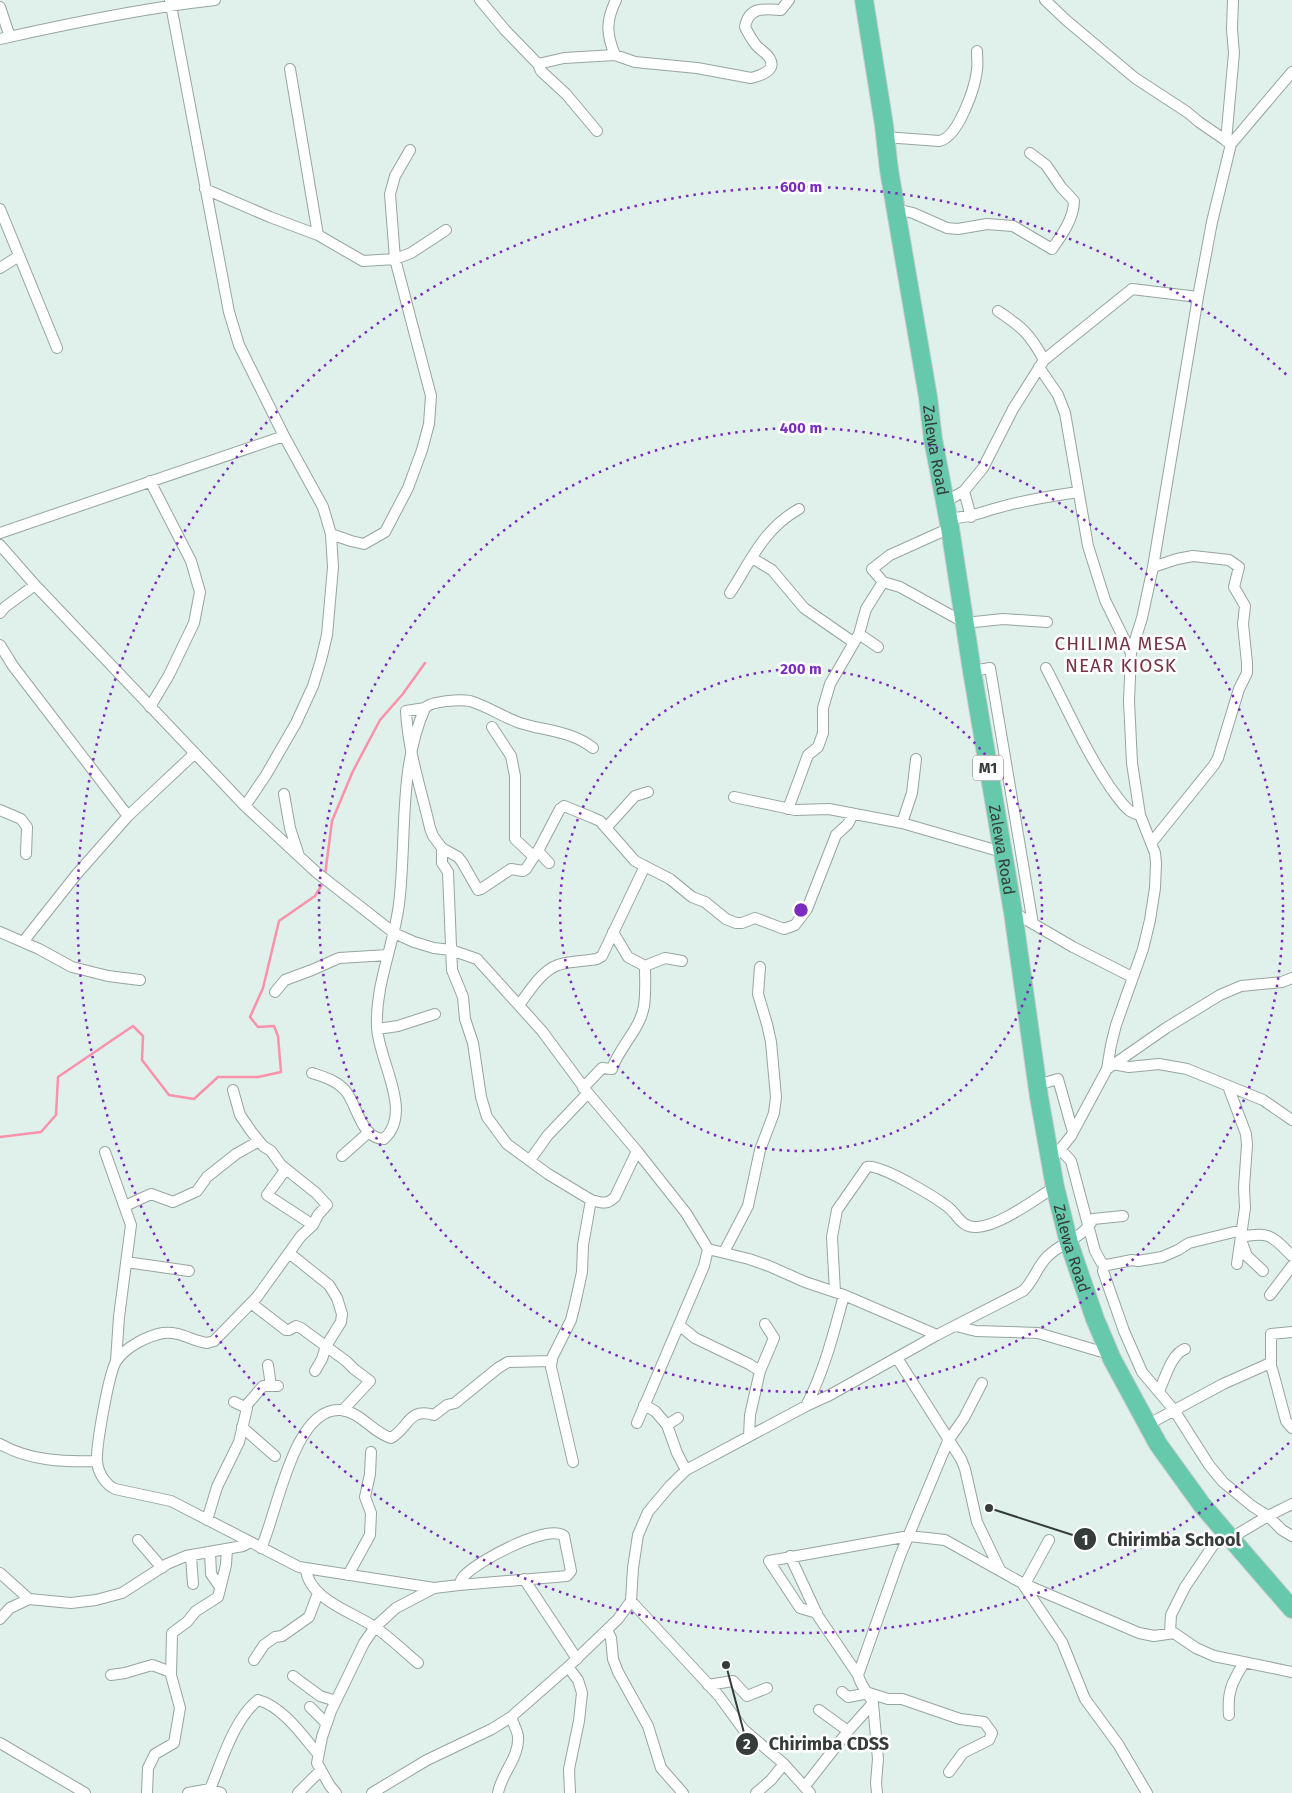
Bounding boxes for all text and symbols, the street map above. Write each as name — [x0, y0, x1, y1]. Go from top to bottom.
text: 600 m — [780, 178, 822, 196]
street label: Zalewa Road — [919, 404, 953, 497]
text: 400 m — [780, 419, 822, 437]
district label: CHILIMA MESA NEAR KIOSK — [1055, 632, 1187, 677]
text: 200 m — [780, 660, 822, 678]
road number: M1 — [973, 756, 1003, 780]
street label: Zalewa Road — [985, 803, 1019, 896]
centre of rings — [792, 901, 810, 919]
street label: Zalewa Road — [1050, 1202, 1094, 1295]
callout: Chirimba School — [1073, 1523, 1251, 1556]
text: Chirimba School — [1107, 1529, 1241, 1551]
text: 1 — [1082, 1531, 1088, 1549]
callout: Chirimba CDSS — [734, 1727, 899, 1760]
text: Chirimba CDSS — [769, 1733, 889, 1755]
text: 2 — [743, 1735, 751, 1753]

